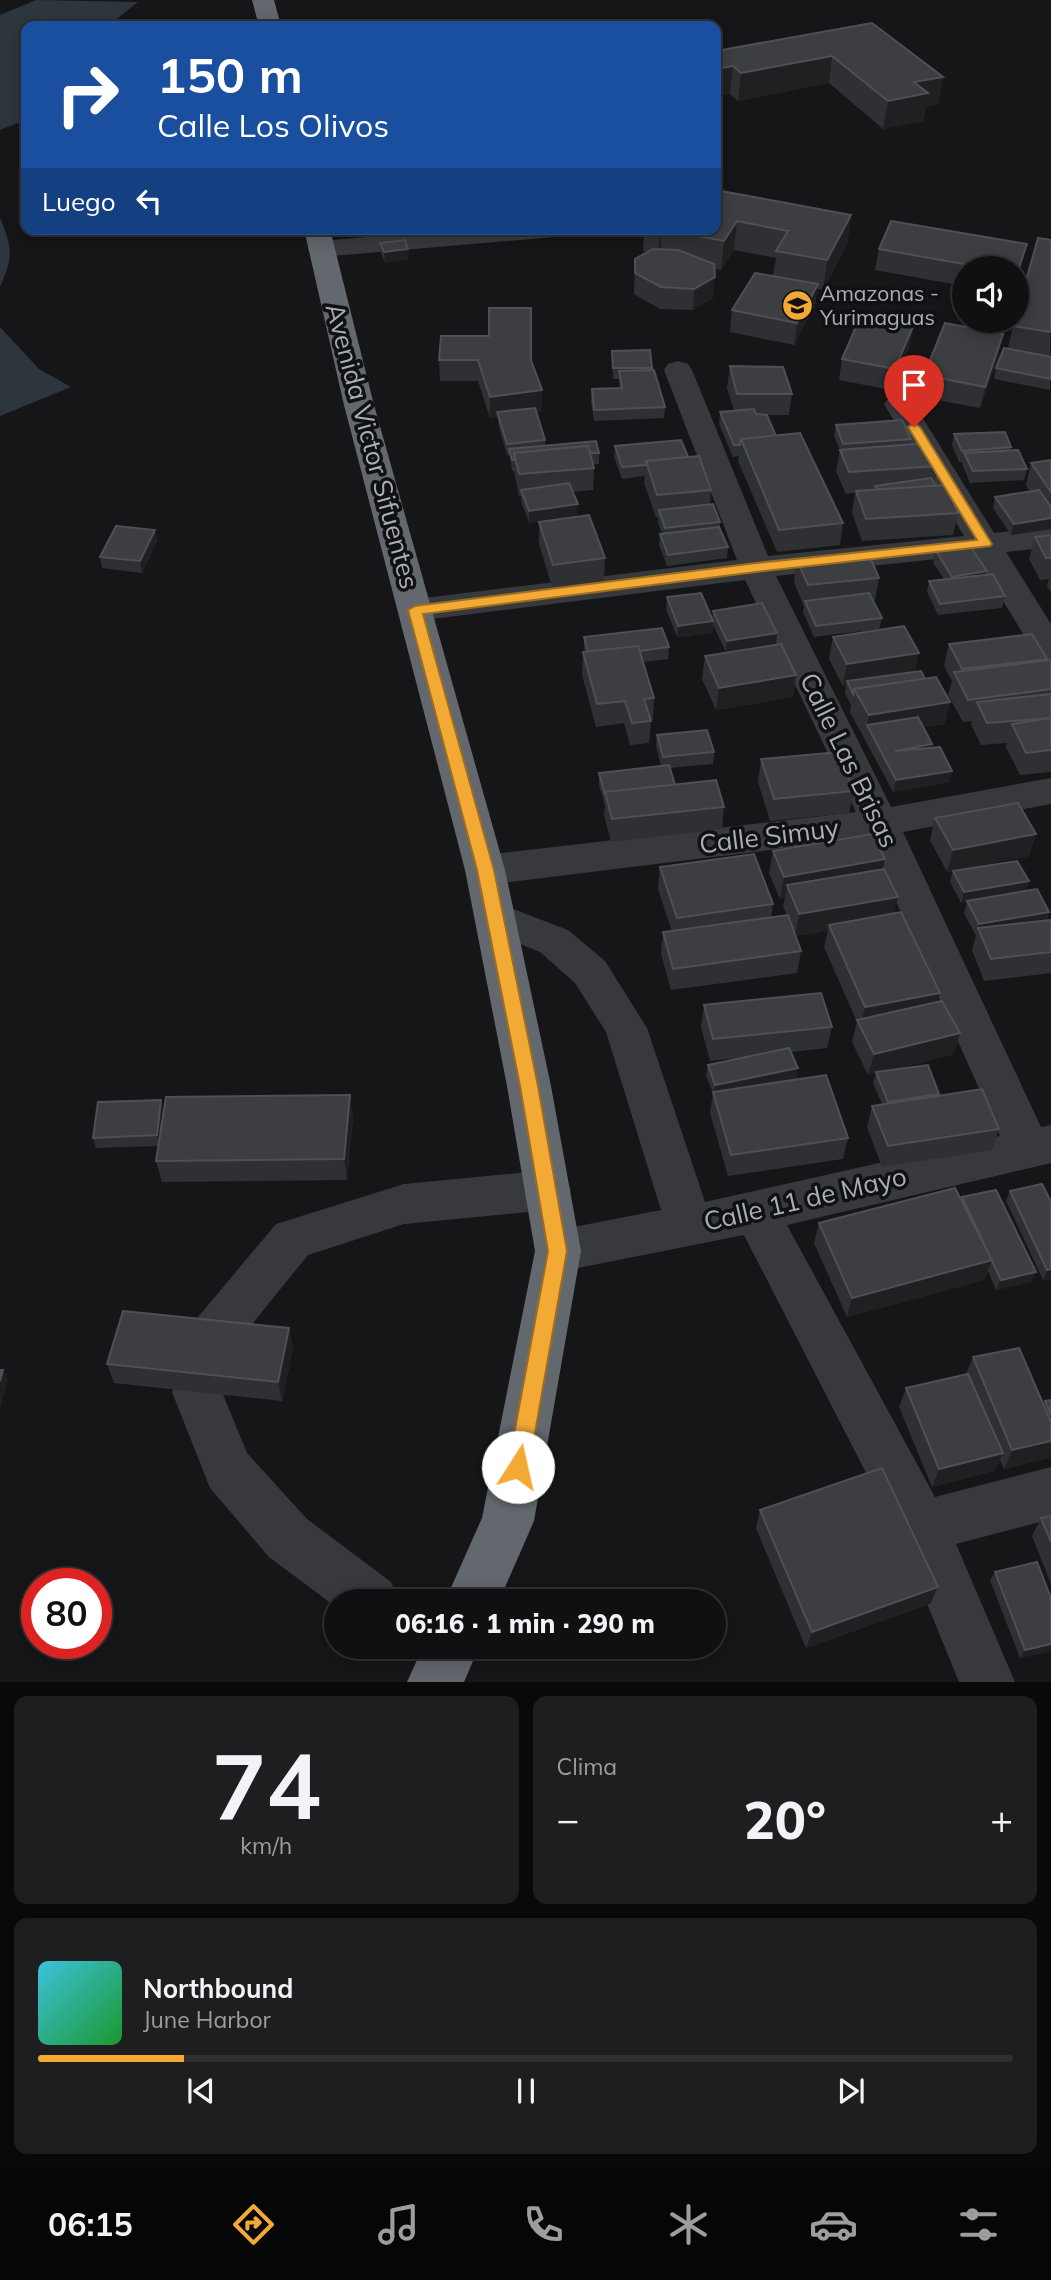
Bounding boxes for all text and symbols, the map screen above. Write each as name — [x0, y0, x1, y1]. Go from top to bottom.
text: 150 m — [157, 44, 303, 105]
icon: right — [42, 49, 133, 140]
text: Calle Los Olivos — [157, 105, 389, 145]
icon: left — [130, 182, 168, 220]
text: Luego — [42, 185, 116, 218]
map controls — [952, 256, 1029, 333]
button: sound — [952, 256, 1029, 333]
place label: Amazonas - Yurimaguas — [819, 280, 939, 330]
school or university icon: Amazonas - Yurimaguas — [780, 289, 814, 323]
street label: Avenida Victor Sifuentes — [318, 299, 427, 592]
pin — [884, 355, 944, 427]
icon: arrive — [895, 366, 933, 404]
street label: Calle Las Brisas — [793, 667, 906, 853]
street label: Calle Simuy — [697, 811, 841, 860]
street label: Calle 11 de Mayo — [700, 1159, 909, 1238]
position arrow — [481, 1430, 555, 1504]
speed limit sign: 80 — [21, 1568, 112, 1659]
text: 06:16 · 1 min · 290 m — [395, 1607, 655, 1640]
text: 74 — [212, 1728, 321, 1842]
text: Clima — [557, 1752, 617, 1781]
text: 20° — [744, 1787, 826, 1852]
text: − — [557, 1795, 579, 1843]
text: + — [990, 1795, 1013, 1843]
text: km/h — [240, 1831, 292, 1860]
text: Northbound — [143, 1972, 293, 2005]
text: June Harbor — [143, 2005, 271, 2034]
icon: previous — [182, 2072, 220, 2110]
icon: pause — [507, 2072, 545, 2110]
icon: next — [832, 2072, 870, 2110]
icon: directions — [229, 2200, 278, 2249]
icon: music — [374, 2200, 423, 2249]
icon: phone — [519, 2200, 568, 2249]
icon: climate — [664, 2200, 713, 2249]
icon: car — [809, 2200, 858, 2249]
icon: filters — [954, 2200, 1003, 2249]
text: 06:15 — [48, 2204, 133, 2244]

